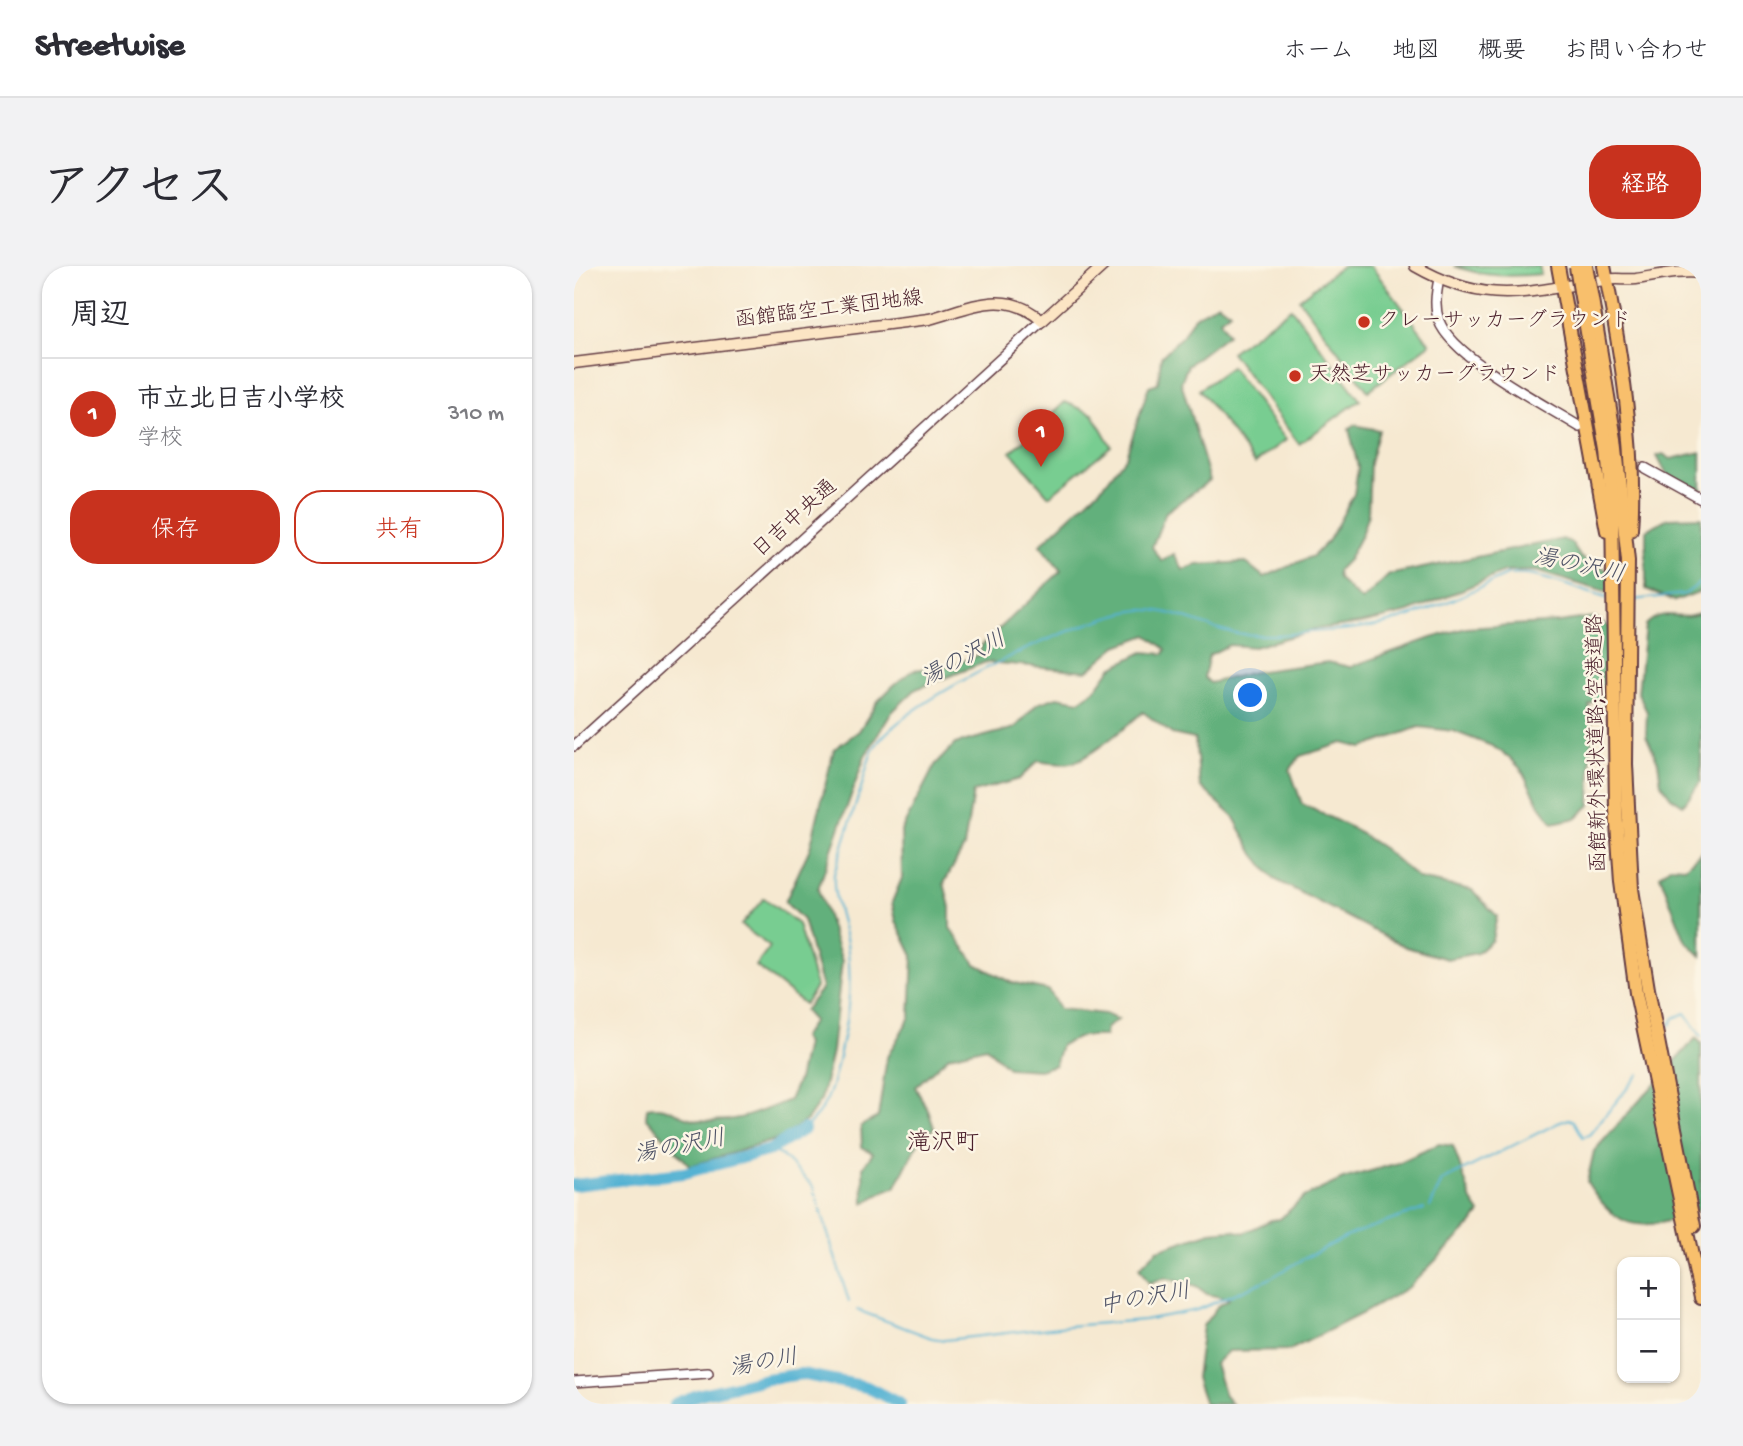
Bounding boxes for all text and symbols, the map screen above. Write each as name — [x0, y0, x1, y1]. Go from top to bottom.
text: Streetwise — [35, 29, 185, 67]
text: ホーム — [1283, 38, 1354, 67]
text: 地図 — [1392, 38, 1440, 67]
text: 概要 — [1478, 38, 1526, 67]
text: お問い合わせ — [1564, 38, 1708, 67]
button: 経路 — [1589, 145, 1701, 219]
text: アクセス — [42, 163, 235, 221]
street label: 函館臨空工業団地線 — [734, 286, 924, 335]
text: 周辺 — [70, 300, 130, 335]
place label: クレーサッカーグラウンド — [1378, 309, 1631, 335]
marker: クレーサッカーグラウンド — [1356, 314, 1372, 330]
place label: 天然芝サッカーグラウンド — [1309, 363, 1561, 389]
marker: 天然芝サッカーグラウンド — [1287, 368, 1303, 384]
text: 市立北日吉小学校 — [137, 386, 345, 417]
text: 1 — [88, 401, 98, 428]
text: 310 m — [448, 401, 504, 428]
pin: 1 — [1018, 409, 1064, 467]
text: 学校 — [137, 426, 183, 453]
street label: 日吉中央通 — [747, 474, 843, 564]
button: 保存 — [70, 490, 280, 564]
button: 共有 — [294, 490, 504, 564]
water label: 湯の沢川 — [1531, 544, 1627, 590]
street label: 函館新外環状道路;空港道路 — [1582, 614, 1614, 873]
water label: 湯の沢川 — [917, 626, 1011, 694]
your location — [1233, 678, 1267, 712]
water label: 湯の沢川 — [632, 1126, 728, 1170]
district label: 滝沢町 — [907, 1129, 979, 1159]
map controls — [1617, 1257, 1680, 1383]
button: + — [1617, 1257, 1680, 1320]
water label: 中の沢川 — [1097, 1278, 1193, 1321]
button: − — [1617, 1320, 1680, 1383]
water label: 湯の川 — [728, 1345, 800, 1383]

